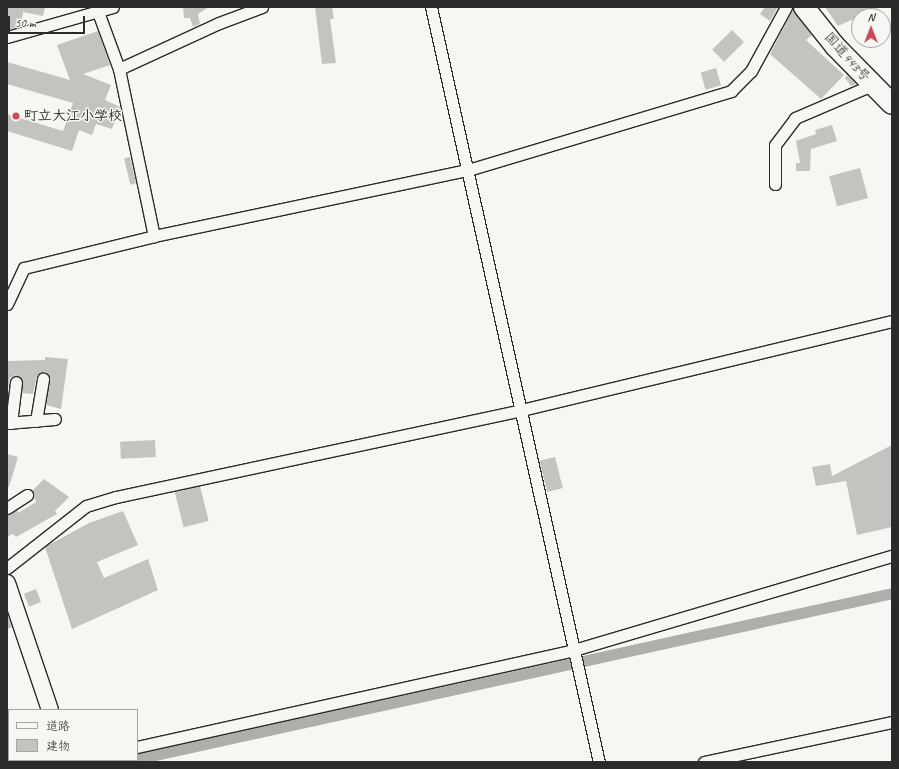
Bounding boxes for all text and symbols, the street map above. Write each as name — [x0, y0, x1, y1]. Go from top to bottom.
scale bar — [10, 8, 87, 34]
north arrow — [851, 8, 891, 48]
text: N — [868, 10, 874, 24]
text: 50 m — [15, 15, 35, 31]
street label: 国道443号 — [820, 29, 874, 85]
place label: 町立大江小学校 — [24, 108, 122, 124]
marker: 町立大江小学校 — [11, 111, 21, 121]
legend — [8, 709, 138, 761]
text: 道路 — [46, 718, 70, 734]
text: 建物 — [46, 738, 70, 754]

